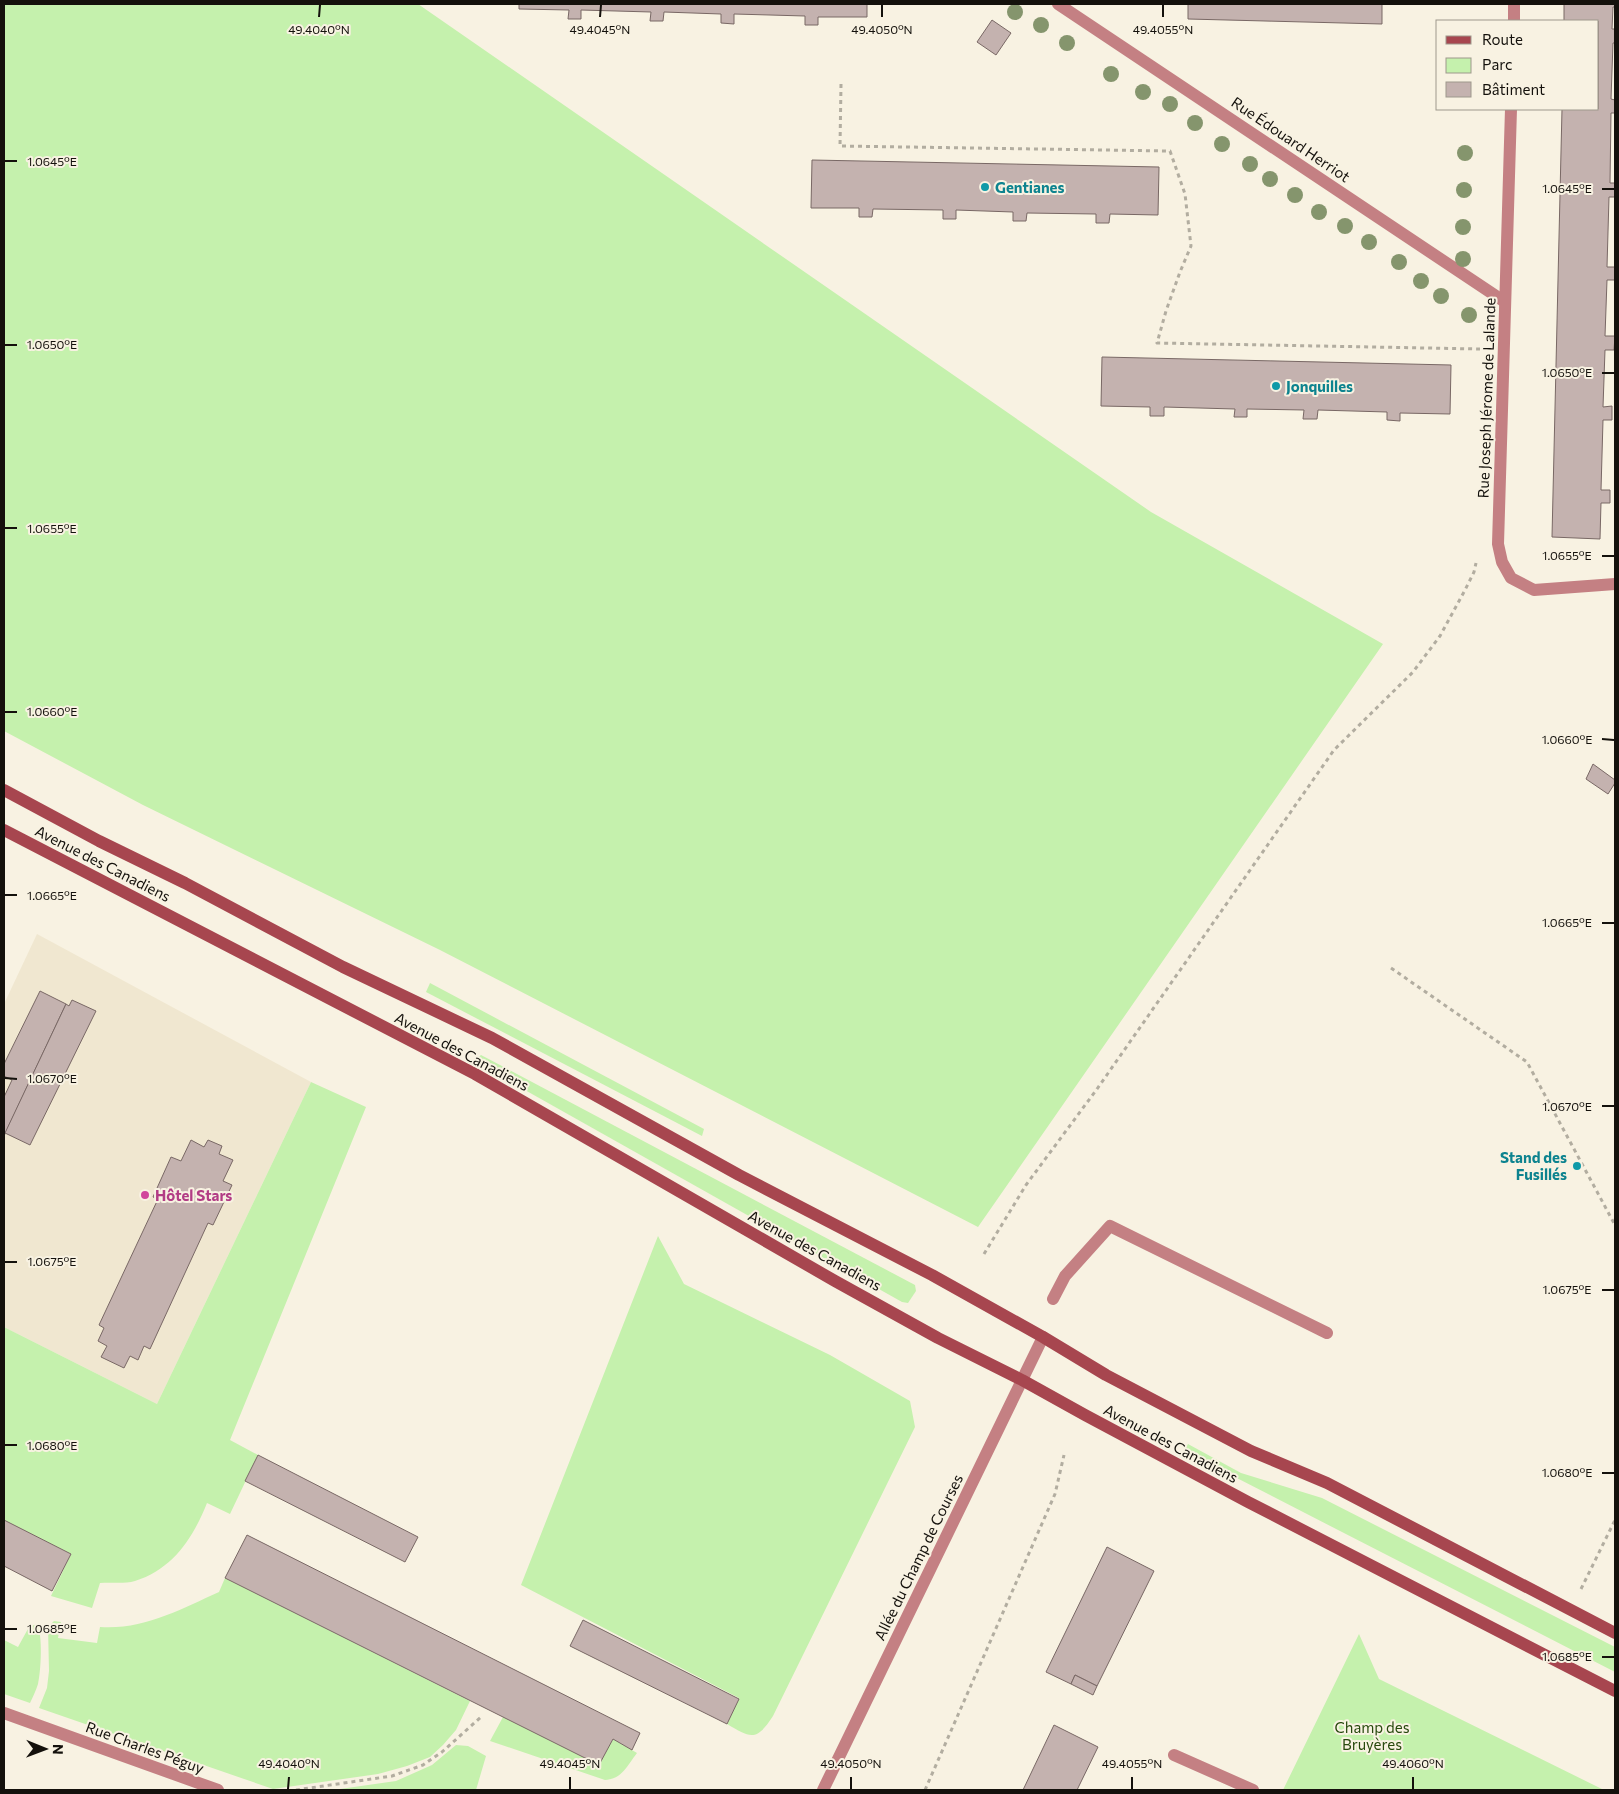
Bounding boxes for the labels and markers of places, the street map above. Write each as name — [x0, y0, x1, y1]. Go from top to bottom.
place label: Gentianes — [995, 178, 1065, 196]
marker: Gentianes — [979, 181, 991, 193]
place label: Jonquilles — [1286, 377, 1353, 395]
marker: Jonquilles — [1270, 380, 1282, 392]
place label: Stand des Fusillés — [1500, 1148, 1567, 1183]
marker: Stand des Fusillés — [1571, 1160, 1583, 1172]
place label: Hôtel Stars — [155, 1186, 232, 1204]
marker: Hôtel Stars — [139, 1189, 151, 1201]

